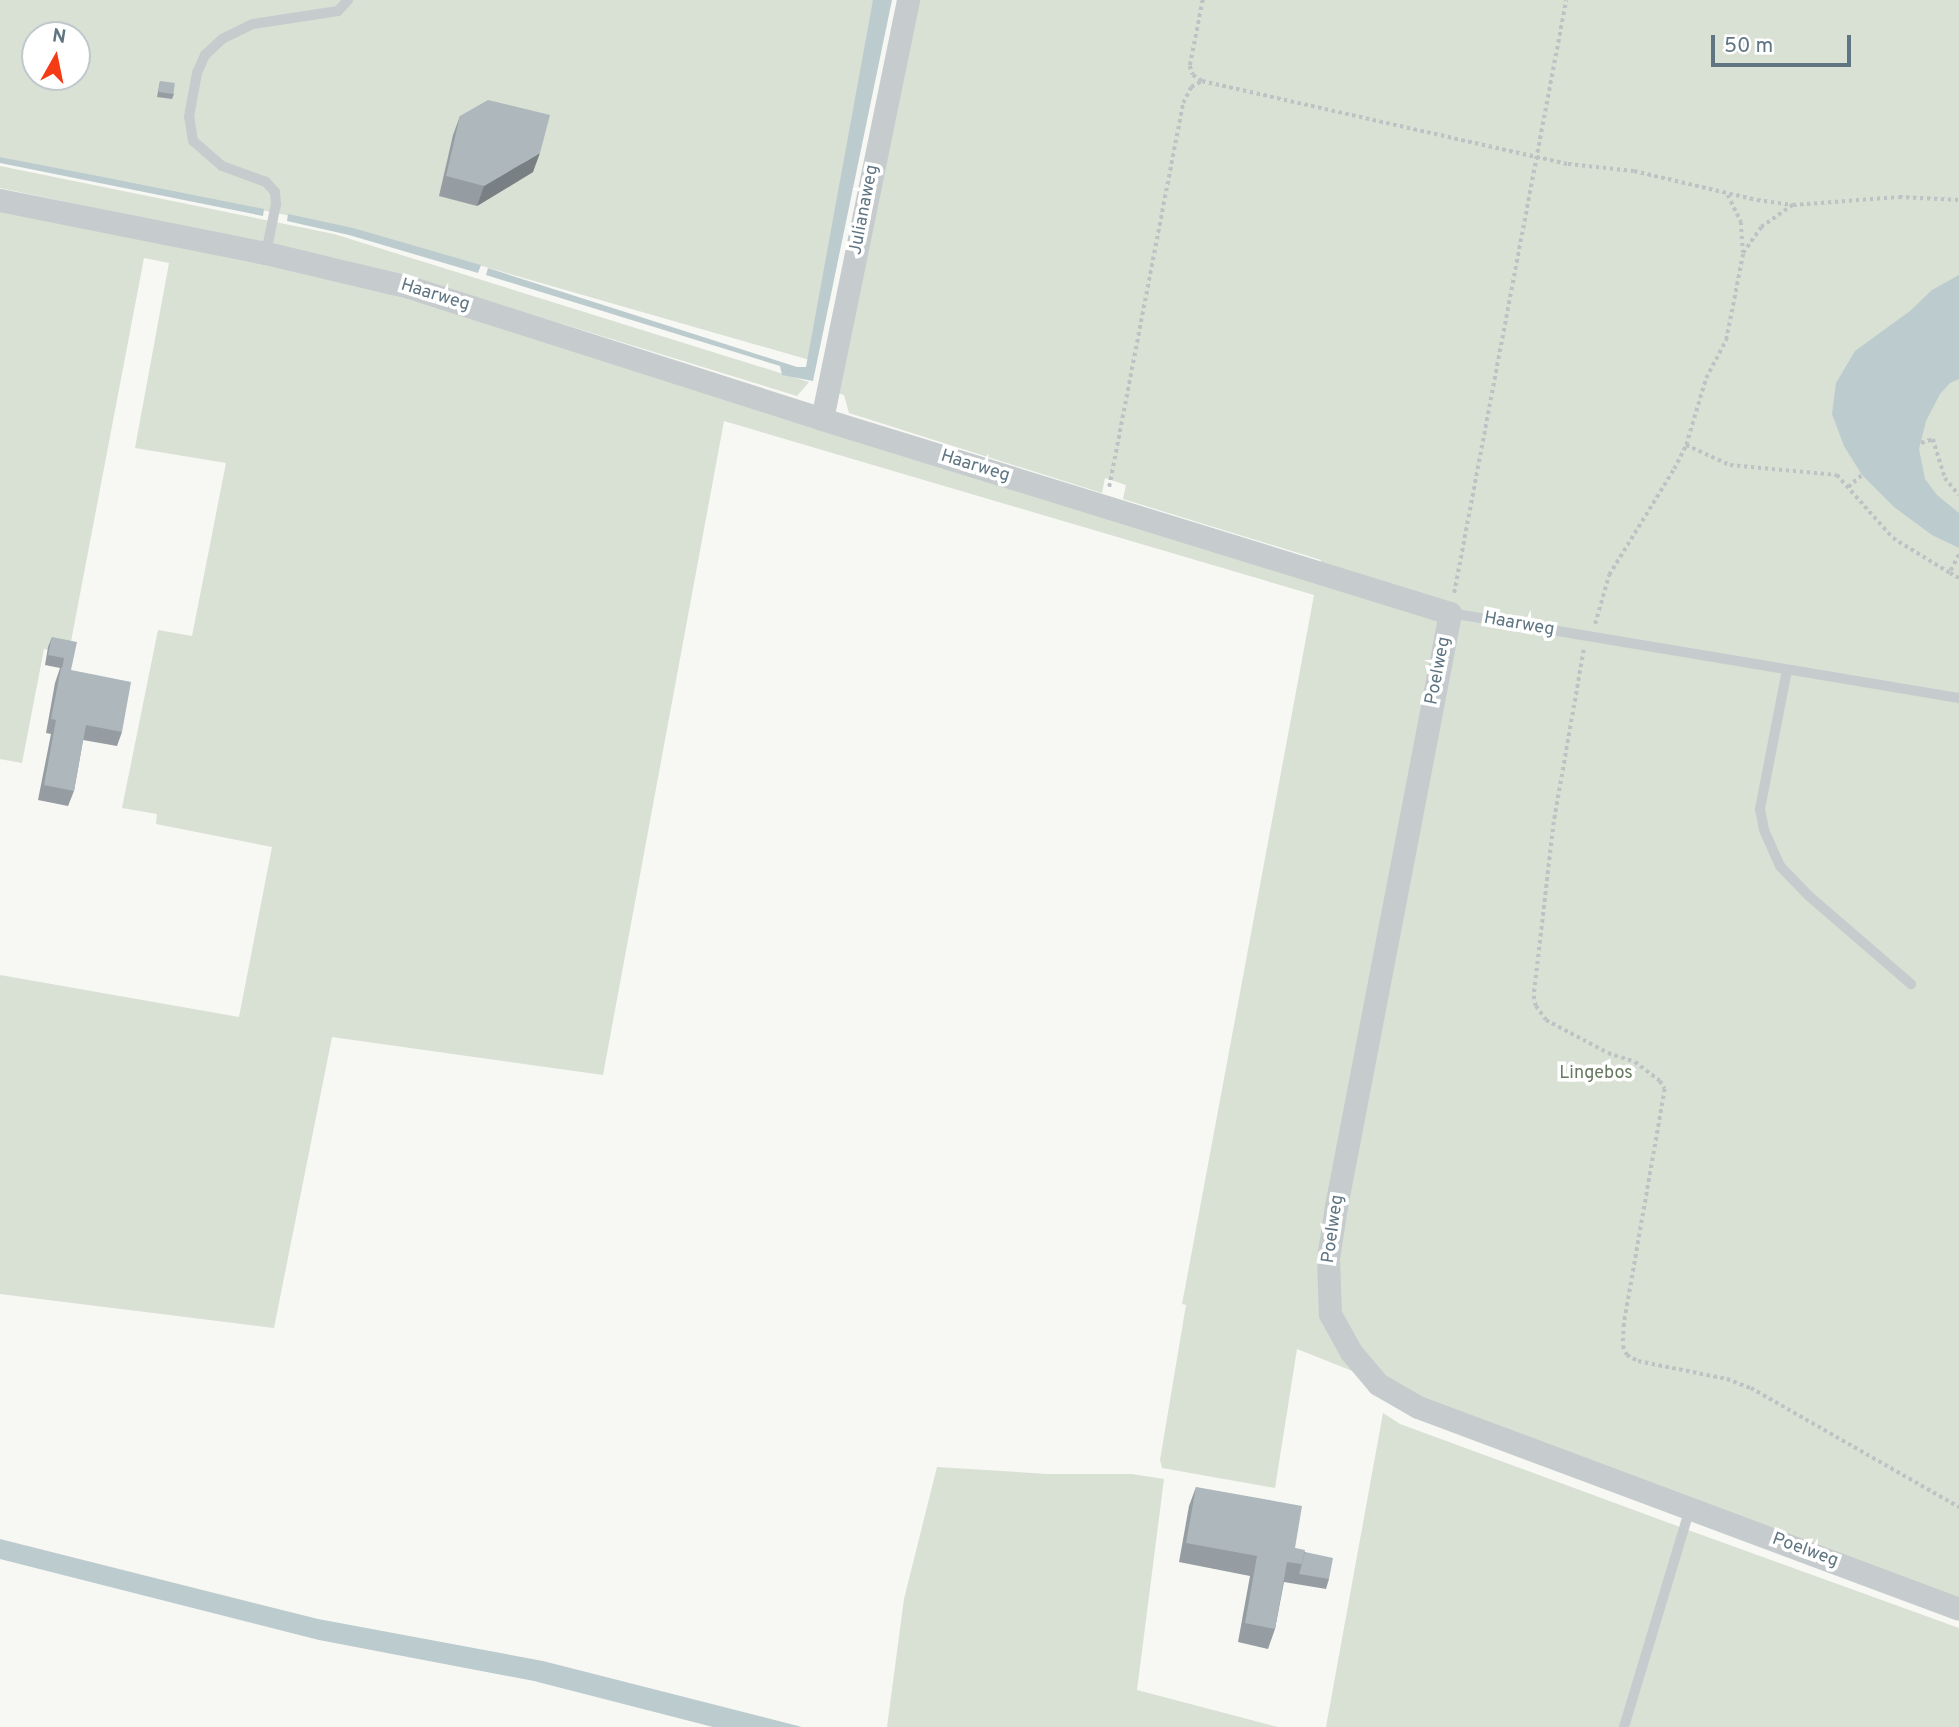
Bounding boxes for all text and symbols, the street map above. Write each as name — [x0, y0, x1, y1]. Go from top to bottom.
north arrow — [21, 21, 91, 91]
scale bar — [1714, 21, 1854, 65]
text: N — [50, 24, 68, 50]
text: 50 m — [1724, 33, 1773, 60]
street label: Julianaweg — [846, 163, 884, 257]
street label: Haarweg — [398, 275, 472, 317]
street label: Haarweg — [938, 446, 1012, 488]
street label: Haarweg — [1482, 608, 1556, 642]
street label: Poelweg — [1422, 635, 1456, 707]
park label: Lingebos — [1559, 1063, 1633, 1085]
street label: Poelweg — [1319, 1193, 1349, 1265]
street label: Poelweg — [1769, 1529, 1841, 1573]

